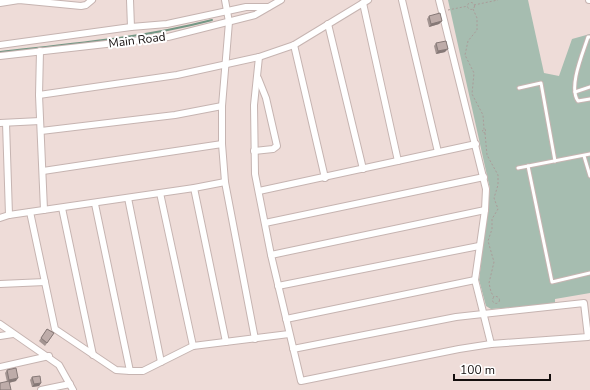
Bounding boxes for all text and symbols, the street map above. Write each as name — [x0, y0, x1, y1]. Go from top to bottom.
street label: Main Road — [108, 29, 166, 51]
scale bar — [454, 356, 550, 382]
text: 100 m — [460, 362, 495, 378]

